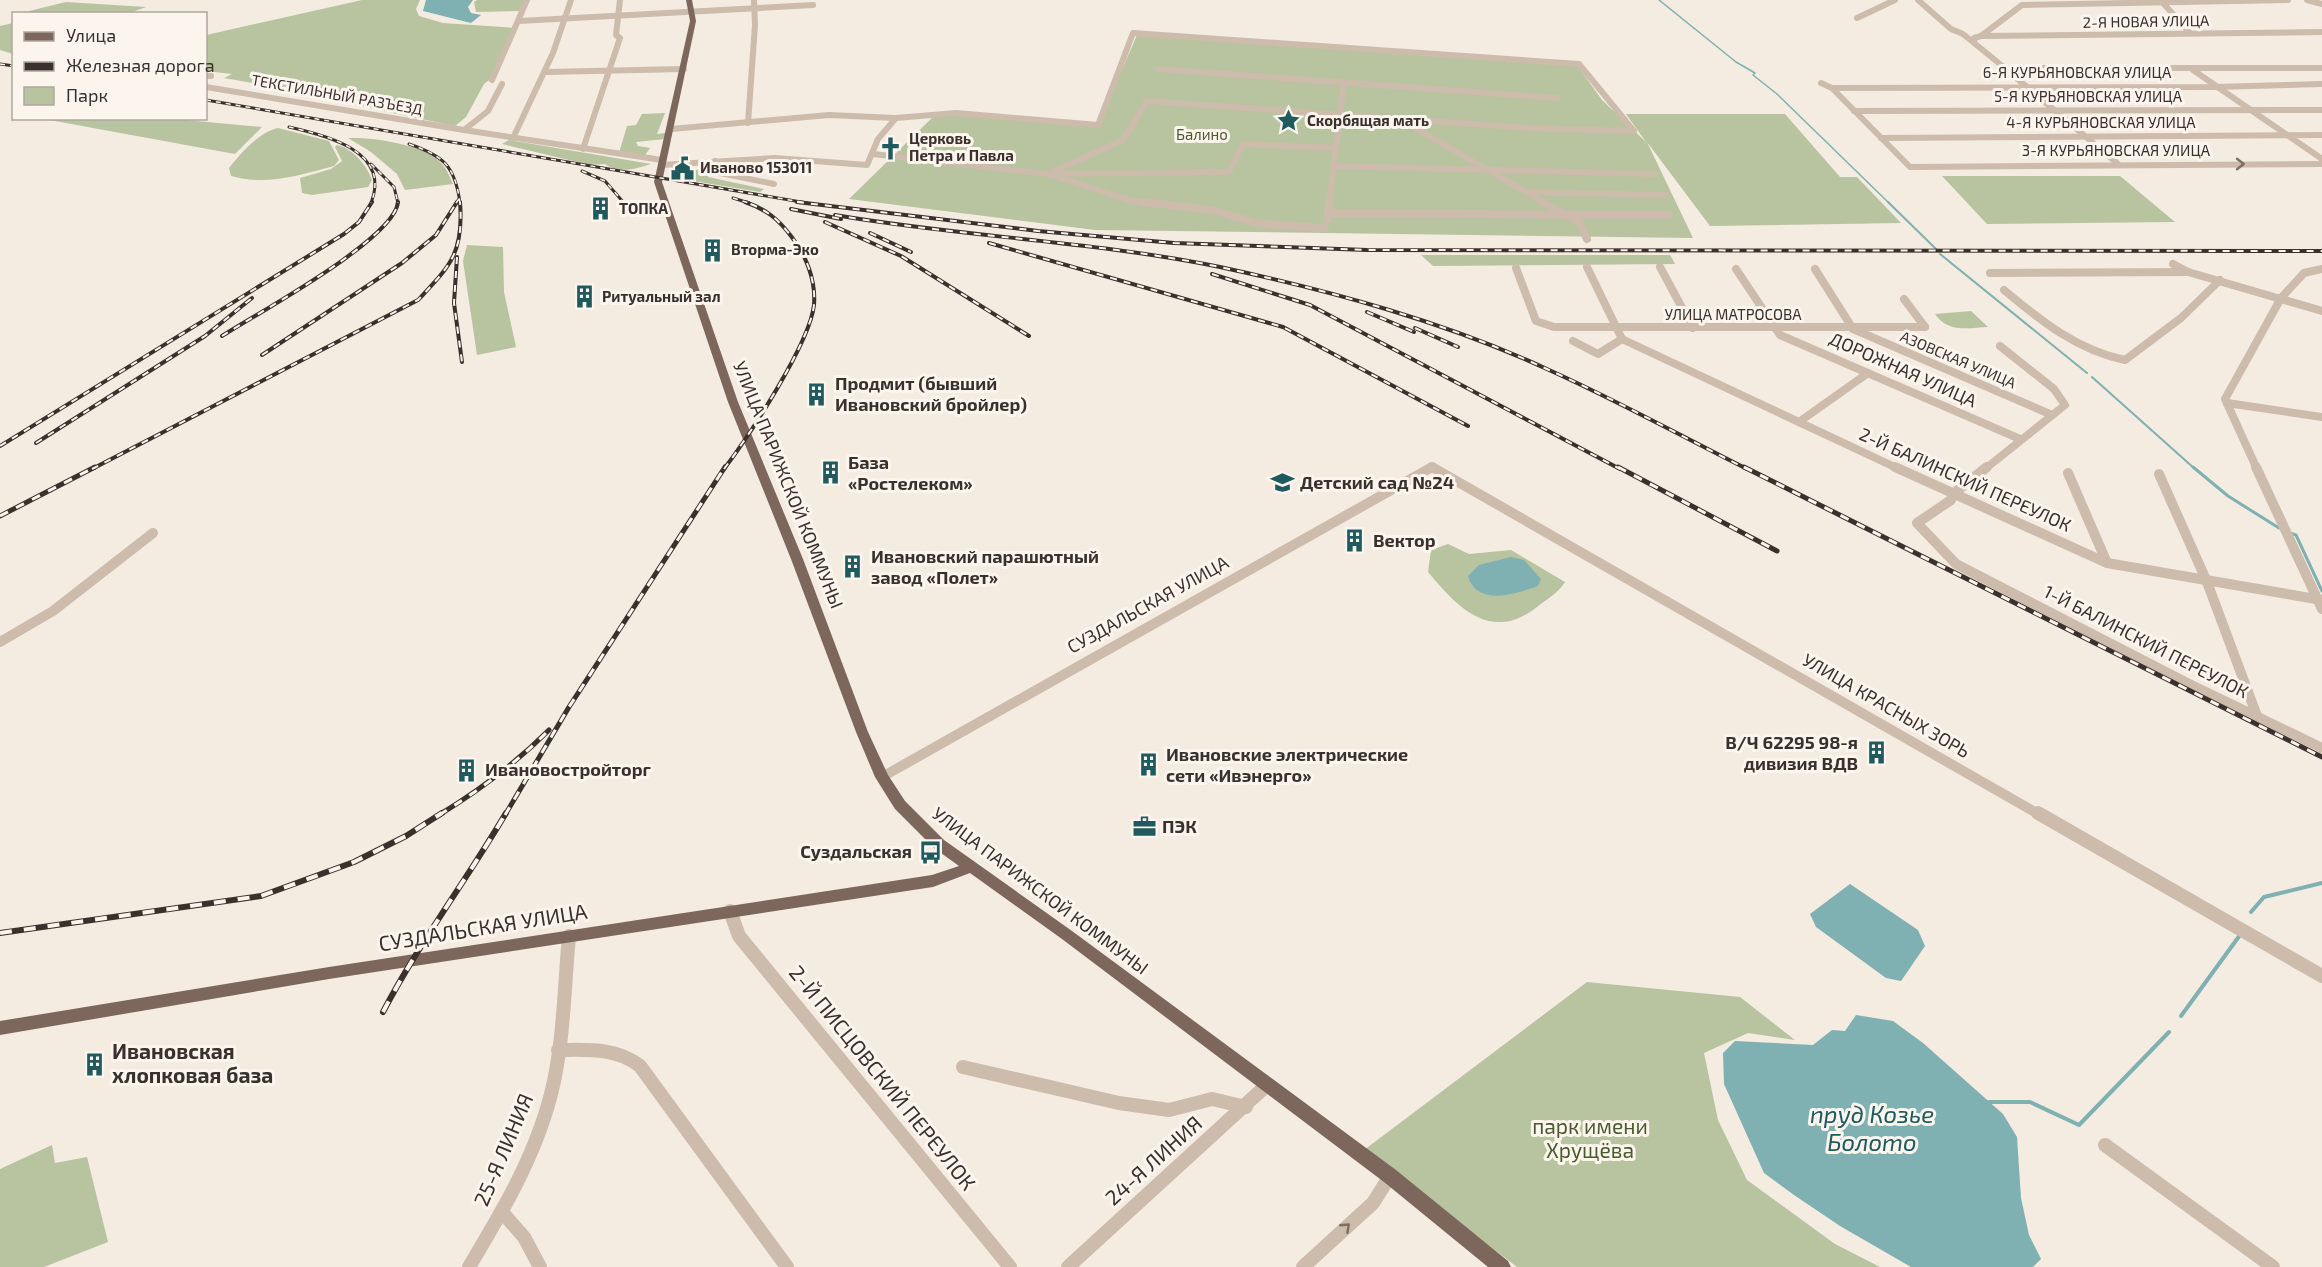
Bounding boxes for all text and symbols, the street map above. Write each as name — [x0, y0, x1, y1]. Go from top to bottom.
street label: 2-Я НОВАЯ УЛИЦА — [2083, 11, 2210, 31]
legend — [12, 12, 207, 120]
text: Улица — [66, 24, 116, 46]
text: Железная дорога — [66, 54, 215, 76]
street label: 6-Я КУРЬЯНОВСКАЯ УЛИЦА — [1983, 63, 2172, 81]
street label: ТЕКСТИЛЬНЫЙ РАЗЪЕЗД — [250, 70, 424, 118]
text: Парк — [66, 84, 108, 106]
street label: 5-Я КУРЬЯНОВСКАЯ УЛИЦА — [1994, 87, 2183, 105]
place icon: Скорбящая мать — [1276, 108, 1302, 134]
place label: Скорбящая мать — [1307, 111, 1429, 129]
street label: 4-Я КУРЬЯНОВСКАЯ УЛИЦА — [2006, 113, 2196, 131]
park label: Балино — [1176, 125, 1228, 143]
place label: Церковь Петра и Павла — [909, 129, 1014, 164]
church icon: Церковь Петра и Павла — [878, 135, 904, 161]
street label: 3-Я КУРЬЯНОВСКАЯ УЛИЦА — [2022, 141, 2211, 159]
public building icon: Иваново 153011 — [669, 155, 695, 181]
place label: Иваново 153011 — [700, 158, 812, 176]
one-way arrow — [2235, 158, 2244, 170]
building icon: ТОПКА — [588, 196, 614, 222]
place label: ТОПКА — [619, 199, 668, 217]
building icon: Вторма-Эко — [700, 237, 726, 263]
place label: Вторма-Эко — [731, 240, 819, 258]
building icon: Ритуальный зал — [571, 284, 597, 310]
place label: Ритуальный зал — [602, 287, 721, 305]
street label: УЛИЦА МАТРОСОВА — [1664, 305, 1802, 323]
street label: ДОРОЖНАЯ УЛИЦА — [1826, 327, 1981, 412]
street label: АЗОВСКАЯ УЛИЦА — [1898, 327, 2020, 392]
street label: УЛИЦА ПАРИЖСКОЙ КОММУНЫ — [729, 358, 849, 611]
place label: Продмит (бывший Ивановский бройлер) — [835, 372, 1027, 415]
building icon: Продмит (бывший Ивановский бройлер) — [804, 381, 830, 407]
street label: 2-Й БАЛИНСКИЙ ПЕРЕУЛОК — [1856, 422, 2075, 536]
place label: База «Ростелеком» — [848, 451, 973, 494]
building icon: База «Ростелеком» — [817, 460, 843, 486]
school or university icon: Детский сад №24 — [1269, 470, 1295, 496]
place label: Детский сад №24 — [1300, 471, 1454, 493]
building icon: Вектор — [1342, 528, 1368, 554]
place label: Вектор — [1373, 529, 1436, 551]
place label: Ивановский парашютный завод «Полет» — [871, 545, 1099, 588]
street label: СУЗДАЛЬСКАЯ УЛИЦА — [1063, 550, 1233, 658]
building icon: Ивановский парашютный завод «Полет» — [840, 554, 866, 580]
street label: 1-Й БАЛИНСКИЙ ПЕРЕУЛОК — [2041, 580, 2253, 702]
street label: УЛИЦА КРАСНЫХ ЗОРЬ — [1799, 648, 1974, 762]
place label: В/Ч 62295 98-я дивизия ВДВ — [1725, 731, 1858, 774]
building icon: В/Ч 62295 98-я дивизия ВДВ — [1863, 740, 1889, 766]
place label: Ивановские электрические сети «Ивэнерго» — [1166, 743, 1408, 786]
building icon: Ивановские электрические сети «Ивэнерго» — [1135, 752, 1161, 778]
building icon: Ивановостройторг — [454, 757, 480, 783]
place label: Ивановостройторг — [485, 758, 652, 780]
street label: УЛИЦА ПАРИЖСКОЙ КОММУНЫ — [928, 802, 1153, 979]
office icon: ПЭК — [1131, 814, 1157, 840]
place label: ПЭК — [1162, 815, 1197, 837]
bus stop icon: Суздальская — [917, 839, 943, 865]
place label: Суздальская — [800, 840, 912, 862]
street label: СУЗДАЛЬСКАЯ УЛИЦА — [377, 898, 589, 955]
street label: 2-Й ПИСЦОВСКИЙ ПЕРЕУЛОК — [785, 960, 982, 1194]
place label: Ивановская хлопковая база — [112, 1038, 273, 1087]
building icon: Ивановская хлопковая база — [81, 1051, 107, 1077]
street label: 25-Я ЛИНИЯ — [468, 1089, 537, 1209]
water label: пруд Козье Болото — [1810, 1099, 1934, 1156]
street label: 24-Я ЛИНИЯ — [1100, 1110, 1206, 1210]
park label: парк имени Хрущёва — [1532, 1113, 1648, 1163]
one-way arrow — [1340, 1223, 1350, 1234]

